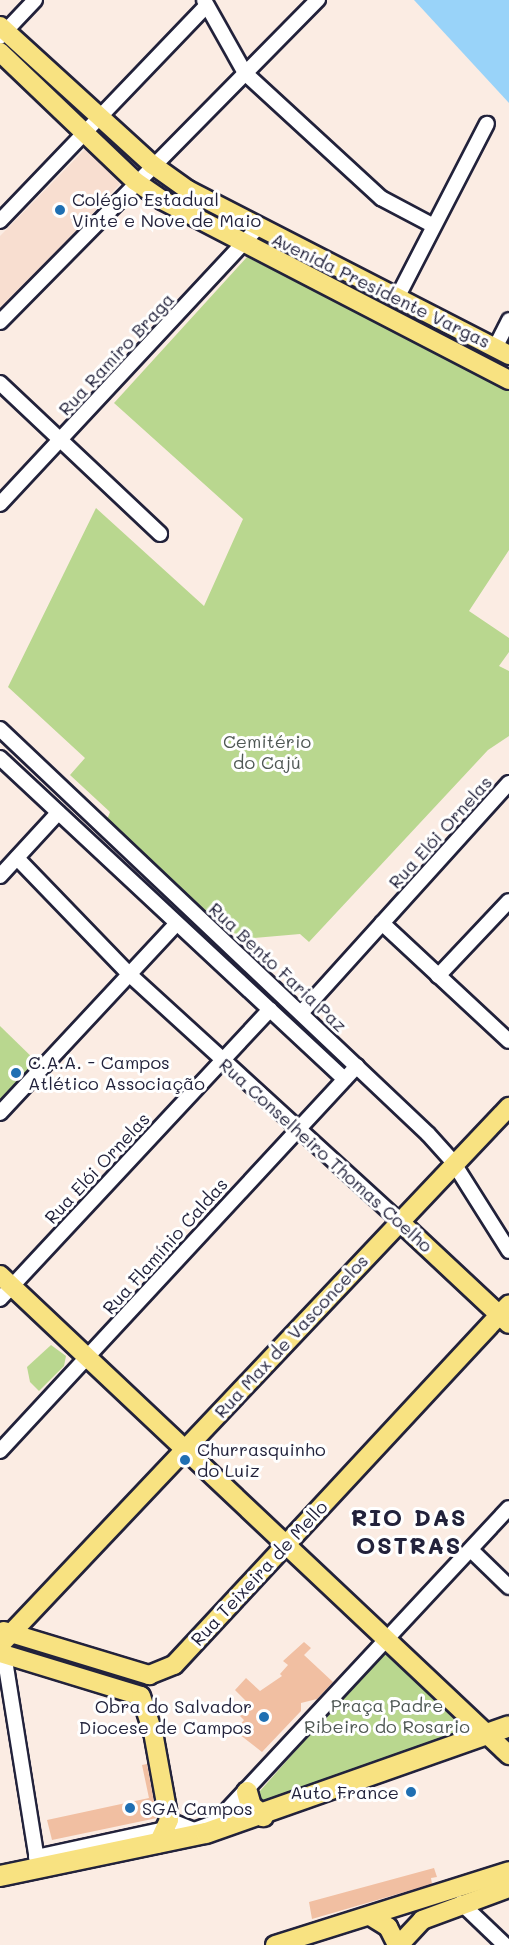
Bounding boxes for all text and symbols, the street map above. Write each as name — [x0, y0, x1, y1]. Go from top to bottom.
place label: Colégio Estadual Vinte e Nove de Maio — [72, 189, 261, 232]
marker: Colégio Estadual Vinte e Nove de Maio — [53, 203, 67, 217]
street label: Avenida Presidente Vargas — [268, 228, 494, 352]
street label: Rua Ramiro Braga — [54, 288, 178, 420]
park label: Cemitério do Cajú — [223, 731, 311, 774]
street label: Rua Elói Ornelas — [384, 771, 496, 893]
street label: Rua Bento Faria Paz — [205, 898, 351, 1036]
place label: C.A.A. - Campos Atlético Associação — [28, 1052, 205, 1094]
street label: Rua Conselheiro Thomas Coelho — [215, 1053, 437, 1257]
marker: C.A.A. - Campos Atlético Associação — [9, 1066, 23, 1080]
street label: Rua Elói Ornelas — [40, 1108, 154, 1228]
street label: Rua Flamínio Caldas — [98, 1173, 232, 1319]
street label: Rua Max de Vasconcelos — [210, 1250, 372, 1422]
place label: Churrasquinho do Luiz — [197, 1439, 326, 1482]
marker: Churrasquinho do Luiz — [178, 1453, 192, 1467]
street label: Rua Teixeira de Mello — [186, 1496, 332, 1650]
district label: RIO DAS OSTRAS — [351, 1503, 467, 1559]
park label: Praça Padre Ribeiro do Rosario — [304, 1695, 470, 1738]
place label: Obra do Salvador Diocese de Campos — [79, 1696, 252, 1738]
marker: Obra do Salvador Diocese de Campos — [257, 1710, 271, 1724]
place label: Auto France — [290, 1781, 399, 1803]
marker: Auto France — [404, 1785, 418, 1799]
place label: SGA Campos — [142, 1797, 253, 1819]
marker: SGA Campos — [123, 1801, 137, 1815]

